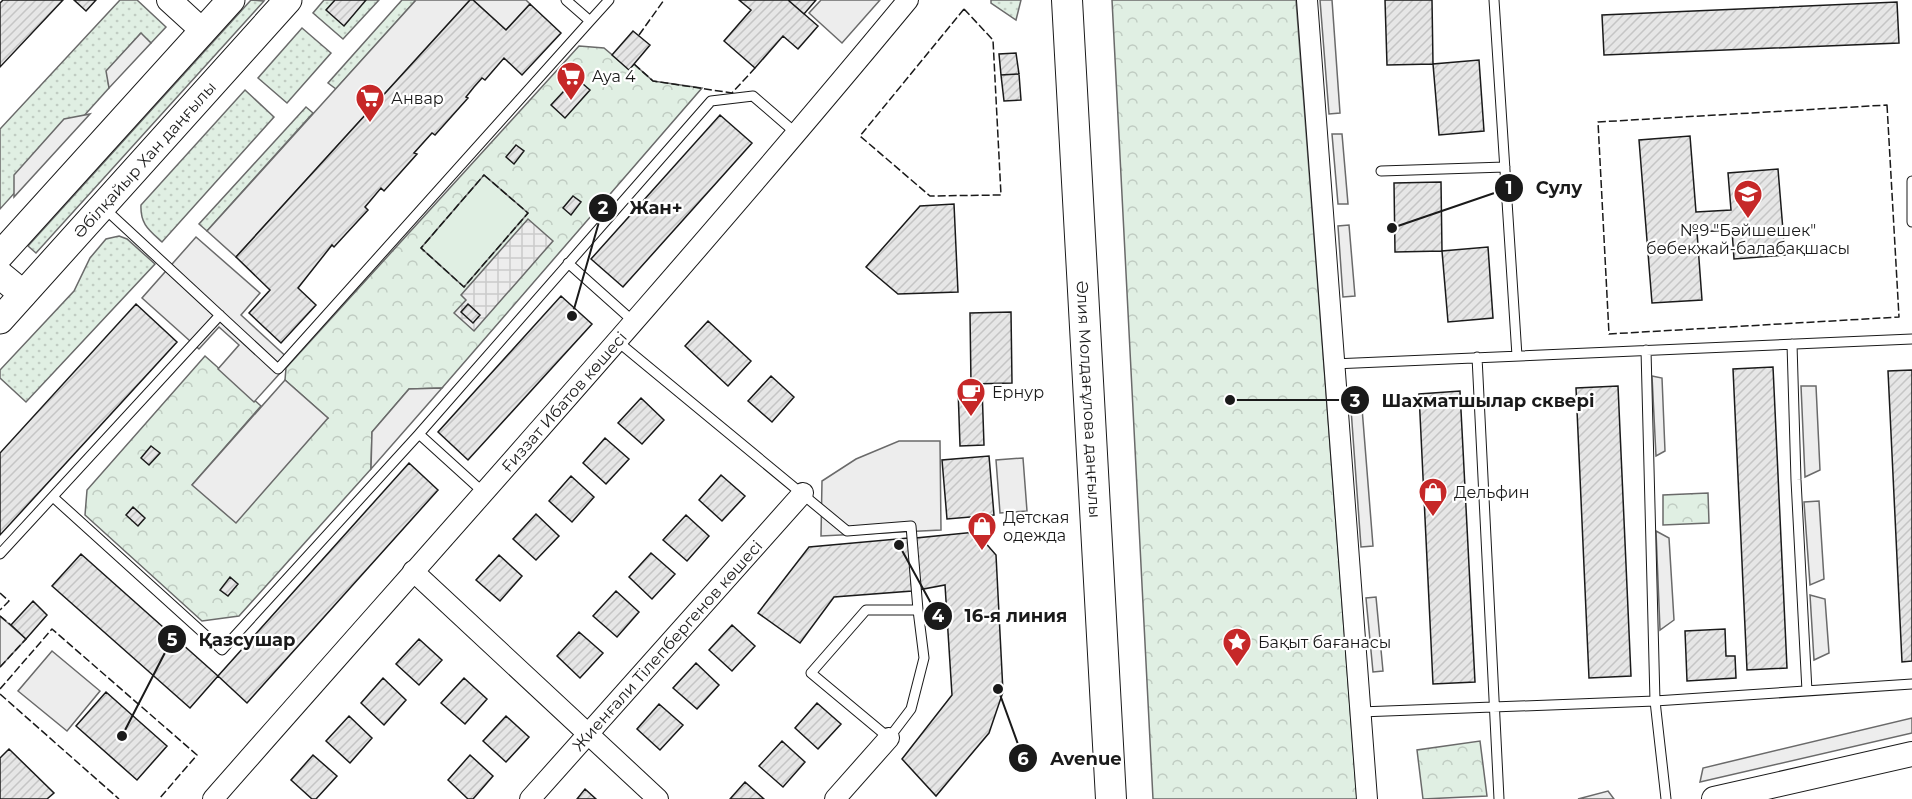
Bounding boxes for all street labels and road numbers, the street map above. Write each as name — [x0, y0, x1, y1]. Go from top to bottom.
street label: Әбілқайыр Хан даңғылы — [70, 78, 220, 242]
street label: Әлия Молдағұлова даңғылы — [1072, 280, 1105, 519]
street label: Ғиззат Ибатов көшесі — [497, 328, 631, 476]
street label: Жиенғали Тілепбергенов көшесі — [569, 536, 766, 755]

